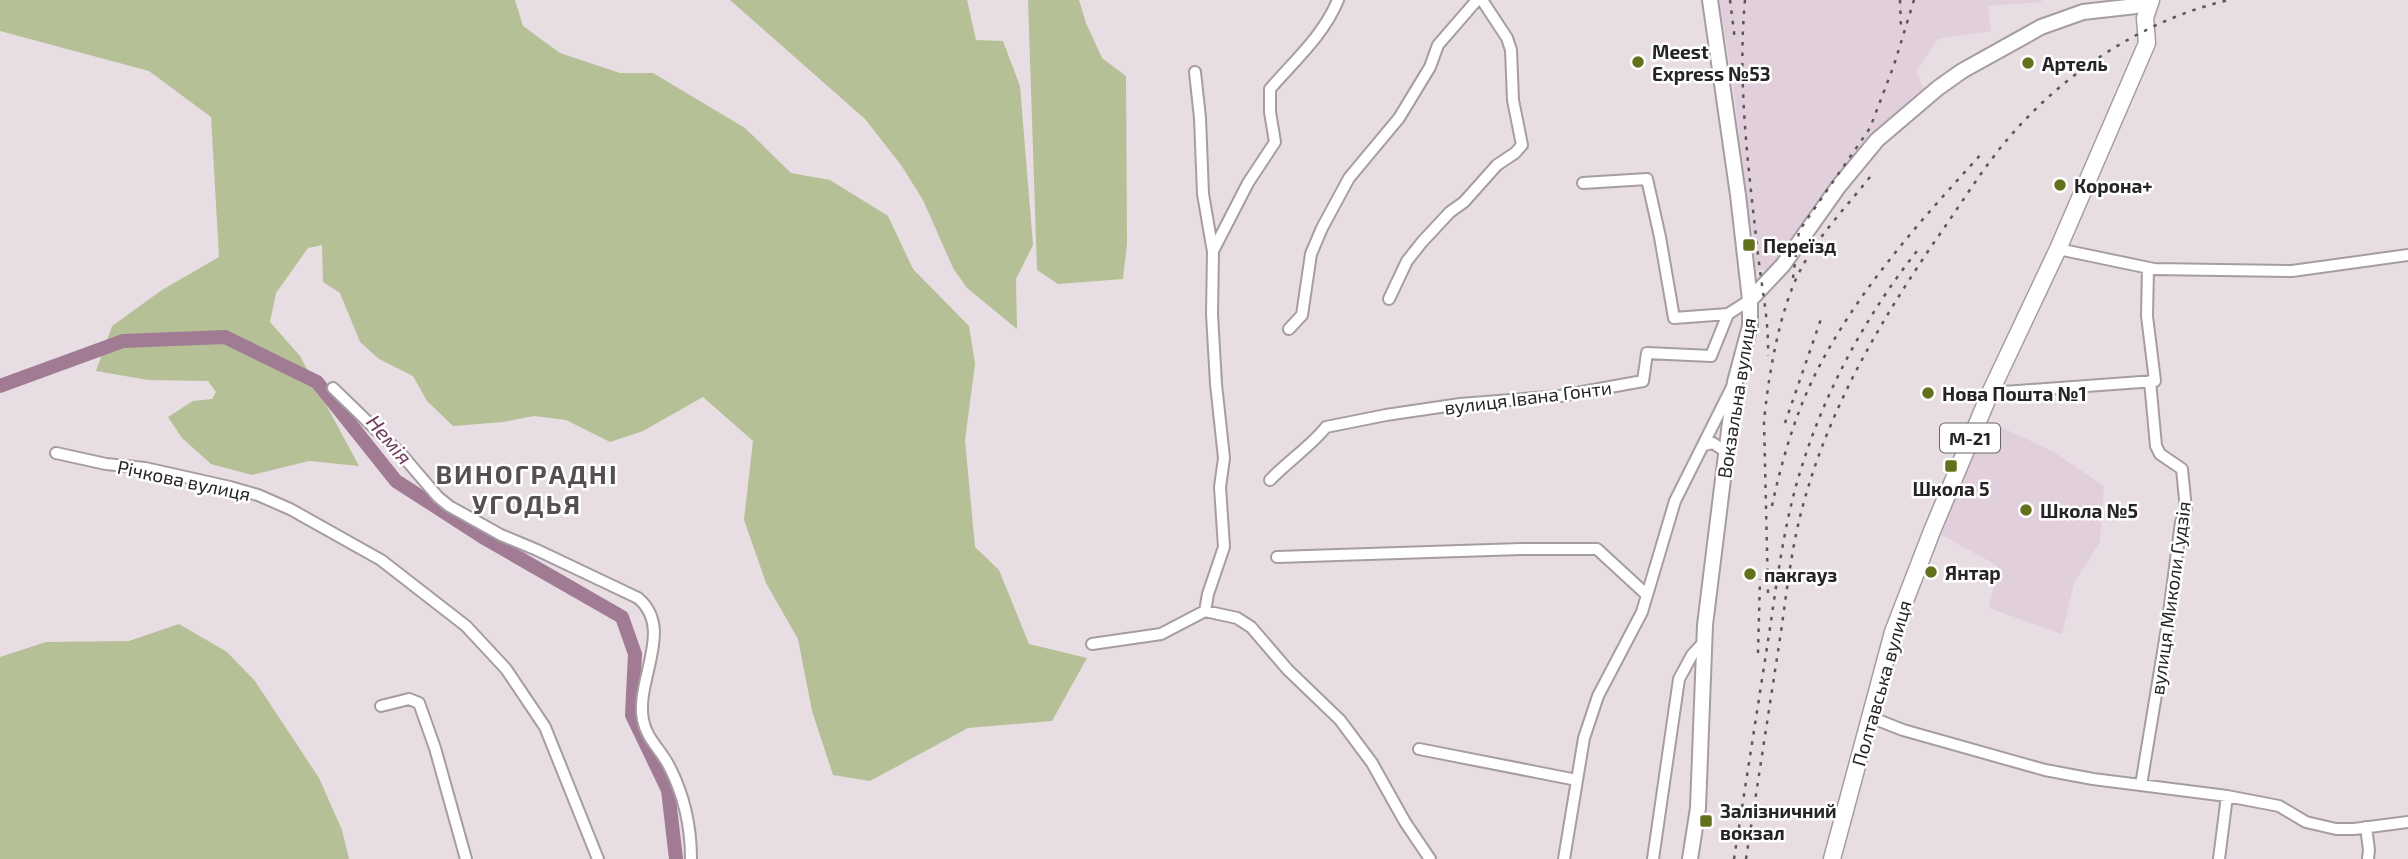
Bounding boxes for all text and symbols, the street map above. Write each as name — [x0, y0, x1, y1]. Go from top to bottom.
place label: Meest Express №53 — [1652, 40, 1770, 85]
place label: Артель — [2042, 52, 2108, 75]
marker: Meest Express №53 — [1630, 54, 1646, 70]
marker: Артель — [2020, 55, 2036, 71]
place label: Корона+ — [2074, 174, 2153, 197]
marker: Корона+ — [2052, 177, 2068, 193]
place label: Переїзд — [1763, 234, 1836, 257]
marker: Переїзд — [1741, 237, 1757, 253]
street label: Вокзальна вулиця — [1712, 316, 1761, 480]
street label: вулиця Івана Гонти — [1443, 375, 1613, 420]
place label: Нова Пошта №1 — [1942, 382, 2087, 405]
marker: Нова Пошта №1 — [1920, 385, 1936, 401]
water label: Немія — [362, 409, 418, 469]
road number: М-21 — [1940, 424, 2000, 452]
street label: Річкова вулиця — [115, 455, 253, 506]
district label: ВИНОГРАДНІ УГОДЬЯ — [435, 458, 619, 519]
marker: Школа 5 — [1943, 458, 1959, 474]
place label: Школа 5 — [1913, 477, 1989, 500]
place label: Школа №5 — [2040, 499, 2138, 522]
street label: вулиця Миколи Гудзія — [2145, 500, 2196, 696]
marker: Школа №5 — [2018, 502, 2034, 518]
place label: Янтар — [1945, 561, 2001, 584]
place label: пакгауз — [1764, 563, 1837, 586]
marker: Янтар — [1923, 564, 1939, 580]
marker: пакгауз — [1742, 566, 1758, 582]
street label: Полтавська вулиця — [1846, 597, 1917, 769]
place label: Залізничний вокзал — [1720, 799, 1837, 844]
marker: Залізничний вокзал — [1698, 813, 1714, 829]

